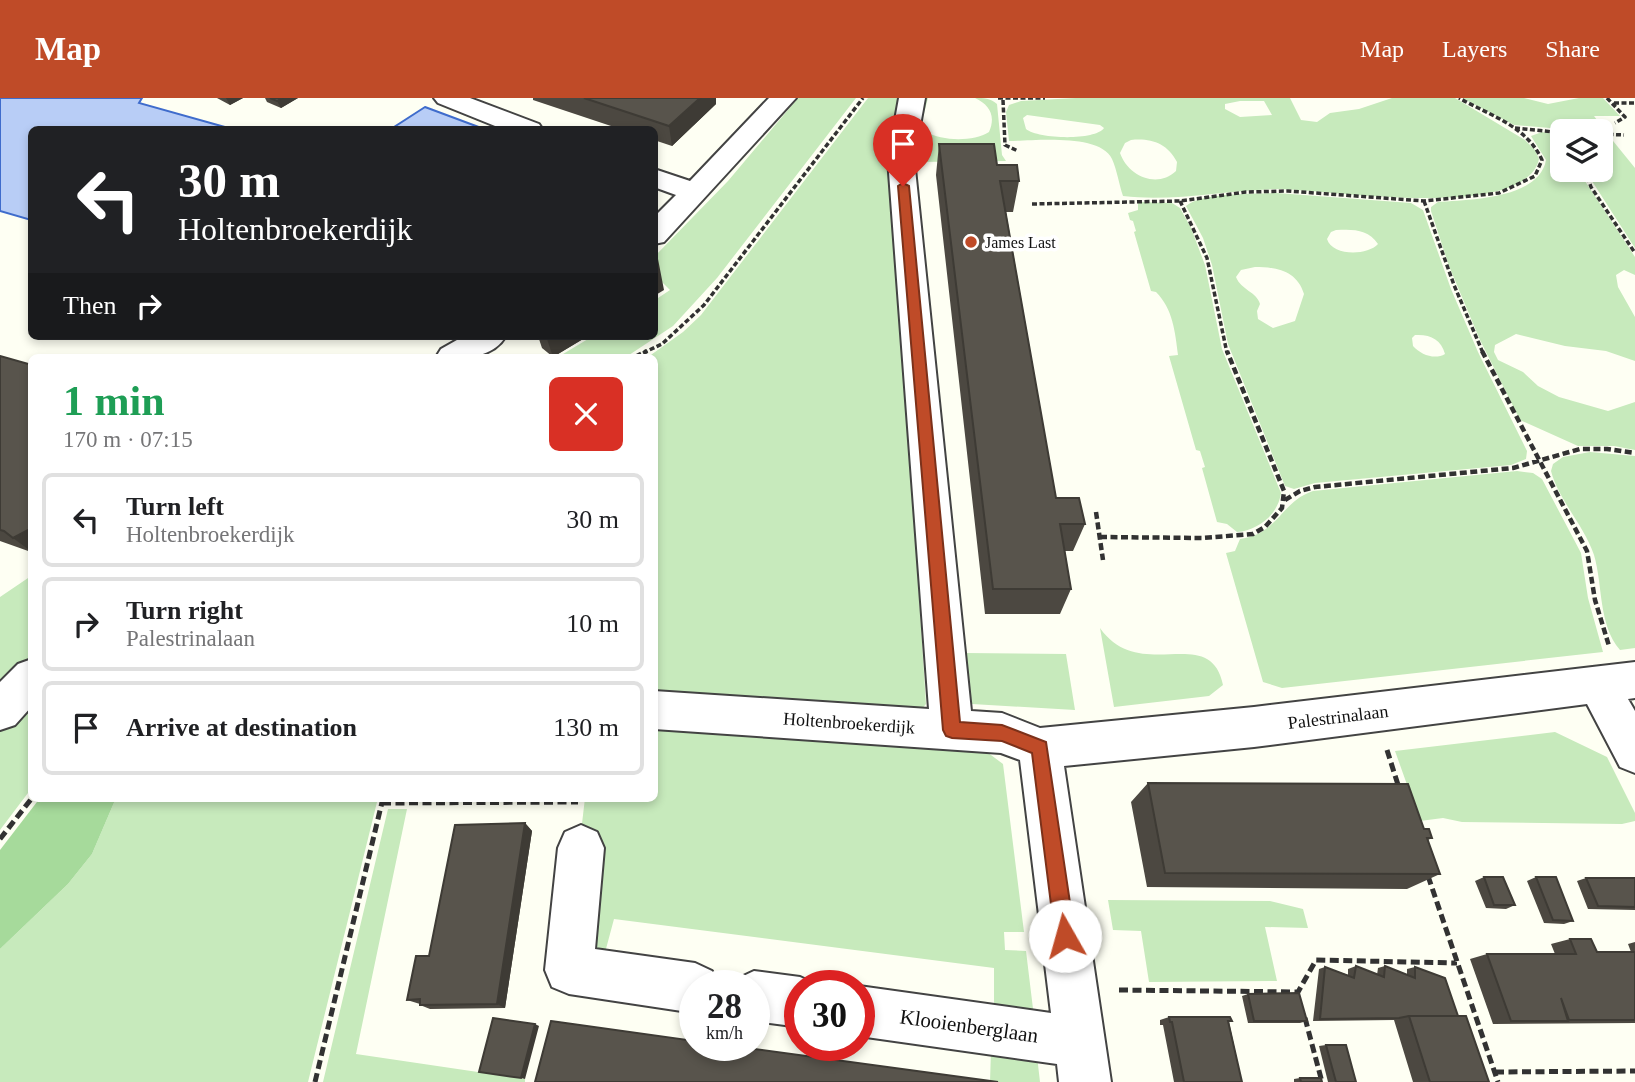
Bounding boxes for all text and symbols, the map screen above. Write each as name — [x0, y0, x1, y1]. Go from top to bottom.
text: Map — [35, 31, 101, 67]
text: Map — [1360, 36, 1404, 62]
text: Layers — [1442, 36, 1507, 62]
text: Share — [1545, 36, 1600, 62]
pin — [873, 114, 933, 186]
map controls — [1550, 119, 1613, 182]
button: layers — [1550, 119, 1613, 182]
icon: arrive — [884, 125, 922, 163]
text: 30 m — [178, 153, 280, 208]
icon: left — [63, 154, 154, 245]
text: Holtenbroekerdijk — [178, 211, 413, 247]
marker: James Last — [963, 234, 979, 250]
place label: James Last — [985, 234, 1056, 251]
icon: right — [130, 287, 168, 325]
text: Then — [63, 291, 116, 320]
button: close — [549, 377, 623, 451]
text: 1 min — [63, 378, 165, 424]
text: 170 m · 07:15 — [63, 427, 193, 452]
text: Turn left — [126, 492, 224, 521]
icon: left — [67, 501, 105, 539]
text: 30 m — [566, 505, 619, 534]
text: Holtenbroekerdijk — [126, 522, 295, 547]
text: Turn right — [126, 596, 243, 625]
icon: right — [67, 605, 105, 643]
text: 10 m — [566, 609, 619, 638]
text: Palestrinalaan — [126, 626, 255, 651]
street label: Palestrinalaan — [1287, 701, 1389, 733]
street label: Holtenbroekerdijk — [782, 708, 916, 738]
icon: arrive — [67, 709, 105, 747]
text: Arrive at destination — [126, 713, 357, 742]
text: 130 m — [553, 713, 619, 742]
position arrow — [1028, 899, 1102, 973]
speed limit sign: 30 — [784, 970, 875, 1061]
text: 28 — [707, 987, 742, 1026]
street label: Klooienberglaan — [898, 1004, 1040, 1048]
text: km/h — [706, 1023, 743, 1043]

